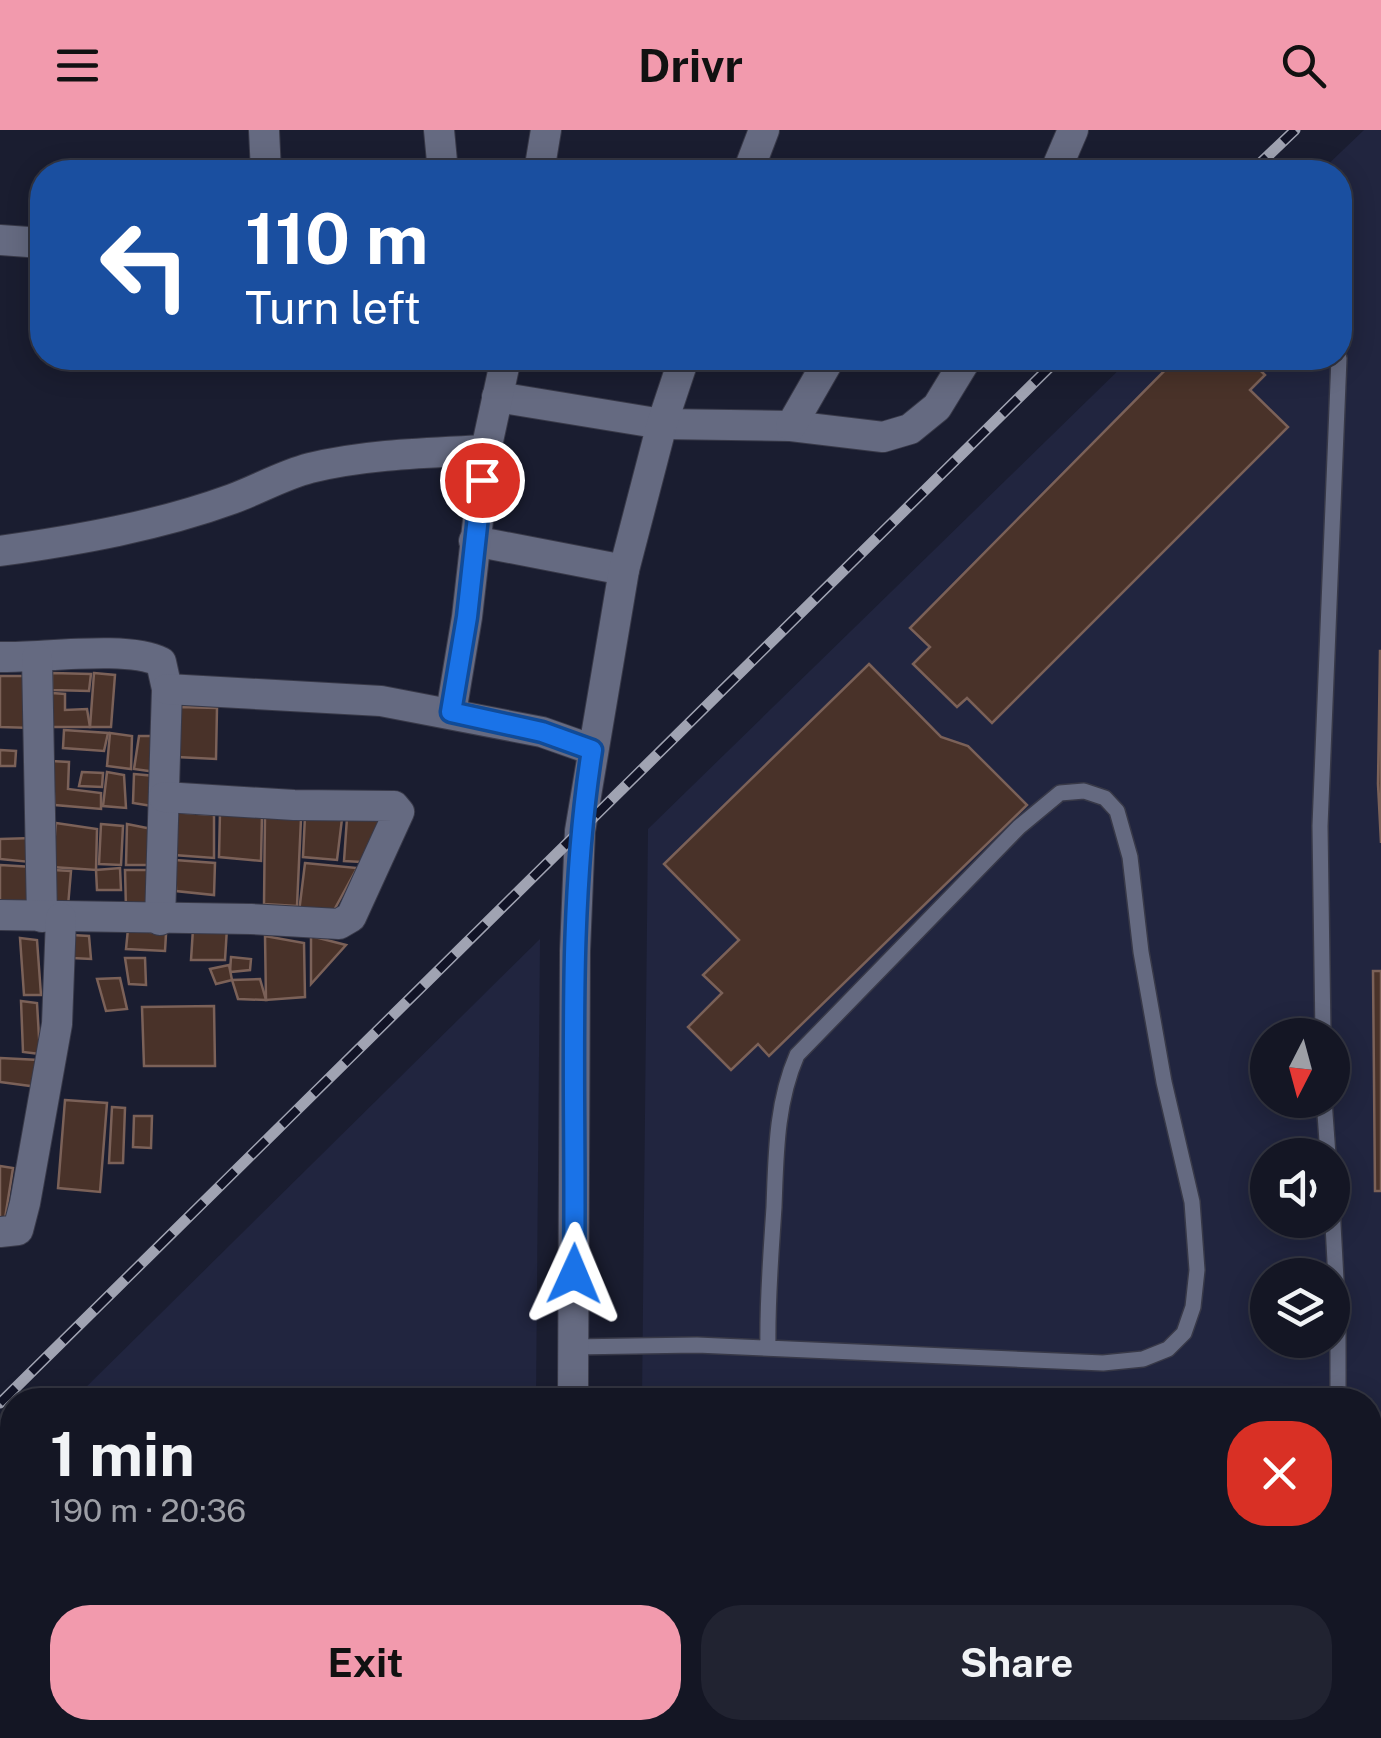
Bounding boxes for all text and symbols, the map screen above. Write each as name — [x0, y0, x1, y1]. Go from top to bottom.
icon: menu — [50, 38, 105, 93]
icon: search — [1276, 38, 1331, 93]
text: Drivr — [638, 39, 743, 92]
text: 110 m — [245, 197, 429, 280]
icon: left — [80, 200, 210, 330]
text: Turn left — [245, 281, 421, 334]
pin — [440, 438, 525, 523]
icon: arrive — [455, 453, 510, 508]
north arrow — [1250, 1018, 1350, 1118]
map controls — [1250, 1018, 1350, 1358]
button: sound — [1250, 1138, 1350, 1238]
position arrow — [522, 1222, 626, 1326]
button: layers — [1250, 1258, 1350, 1358]
text: 1 min — [50, 1419, 195, 1490]
button: close — [1227, 1421, 1332, 1526]
text: 190 m · 20:36 — [50, 1492, 246, 1529]
button: Exit — [50, 1605, 681, 1720]
button: Share — [701, 1605, 1332, 1720]

